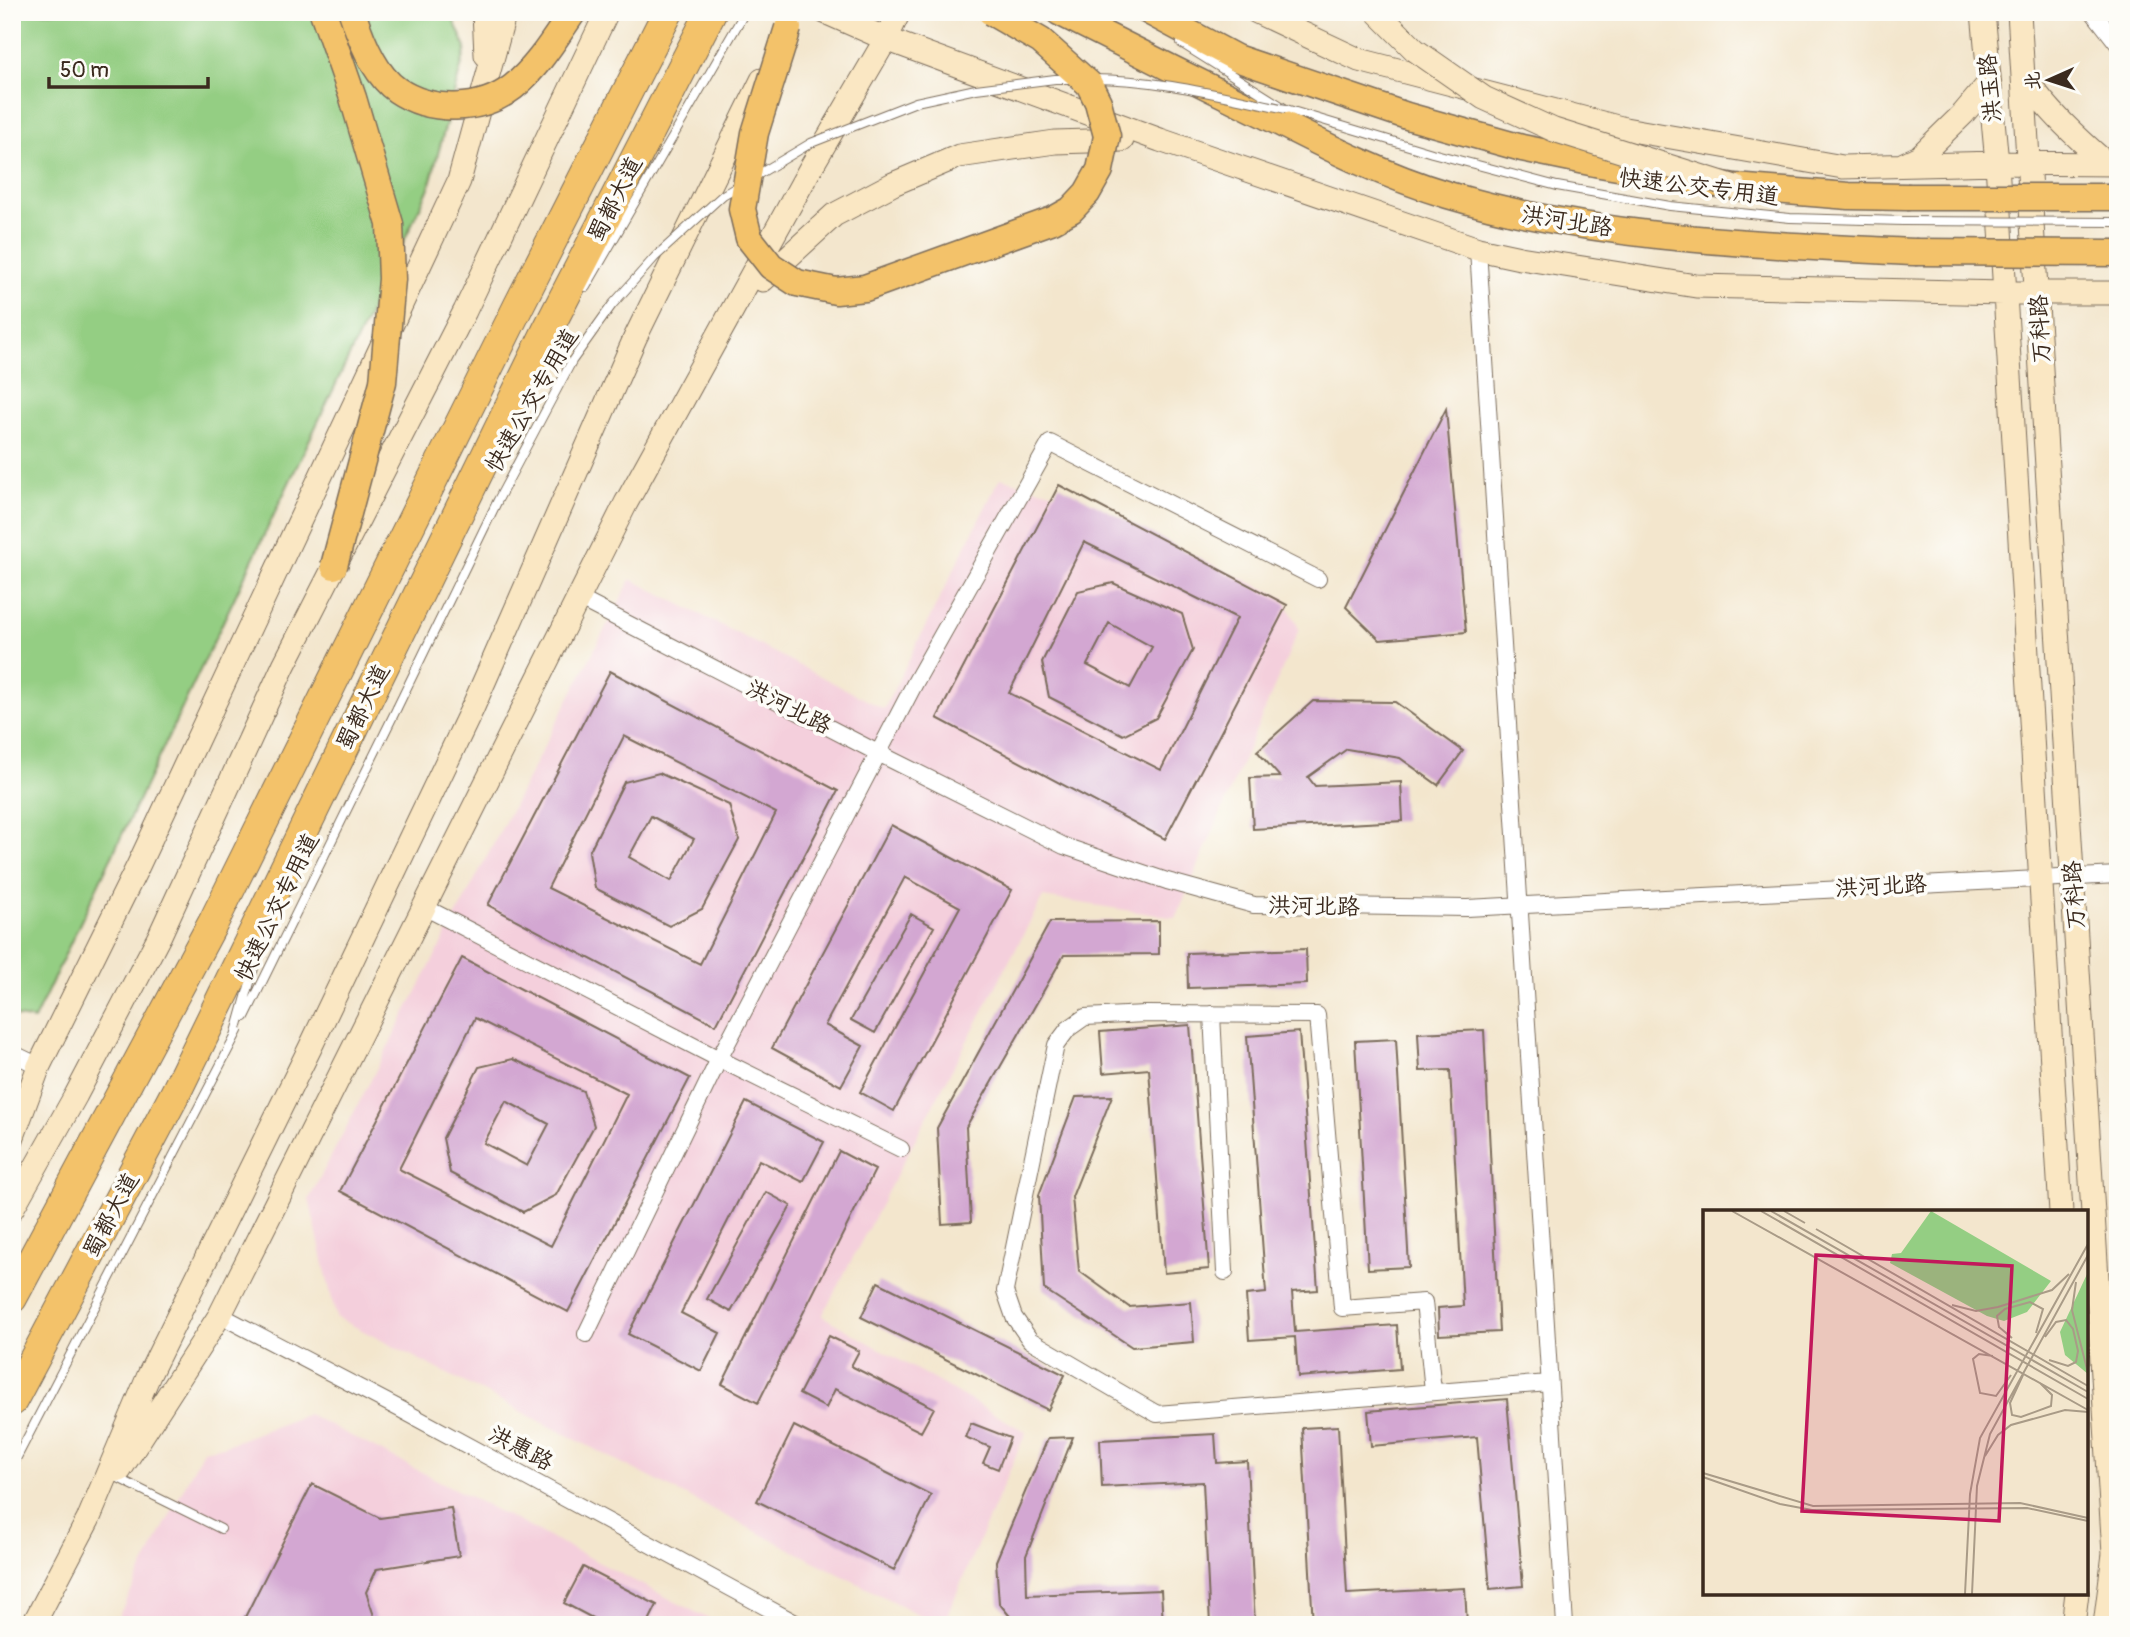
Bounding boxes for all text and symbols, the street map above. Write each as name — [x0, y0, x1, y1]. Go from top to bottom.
scale bar — [49, 46, 208, 90]
north arrow — [2014, 46, 2084, 116]
street label: 洪玉路 — [1973, 52, 2007, 124]
text: 50 m — [60, 57, 109, 84]
text: 北 — [2021, 71, 2046, 91]
street label: 蜀都大道 — [581, 151, 649, 247]
street label: 快速公交专用道 — [1617, 163, 1781, 211]
street label: 洪河北路 — [1519, 199, 1615, 243]
street label: 万科路 — [2024, 294, 2056, 364]
street label: 快速公交专用道 — [479, 323, 585, 477]
street label: 蜀都大道 — [330, 659, 396, 755]
street label: 洪河北路 — [741, 673, 837, 741]
street label: 快速公交专用道 — [229, 828, 325, 986]
street label: 万科路 — [2057, 860, 2091, 930]
street label: 洪河北路 — [1834, 869, 1928, 903]
street label: 洪河北路 — [1268, 891, 1360, 921]
street label: 蜀都大道 — [77, 1168, 145, 1262]
inset map — [1703, 1210, 2088, 1595]
street label: 洪惠路 — [484, 1419, 558, 1477]

